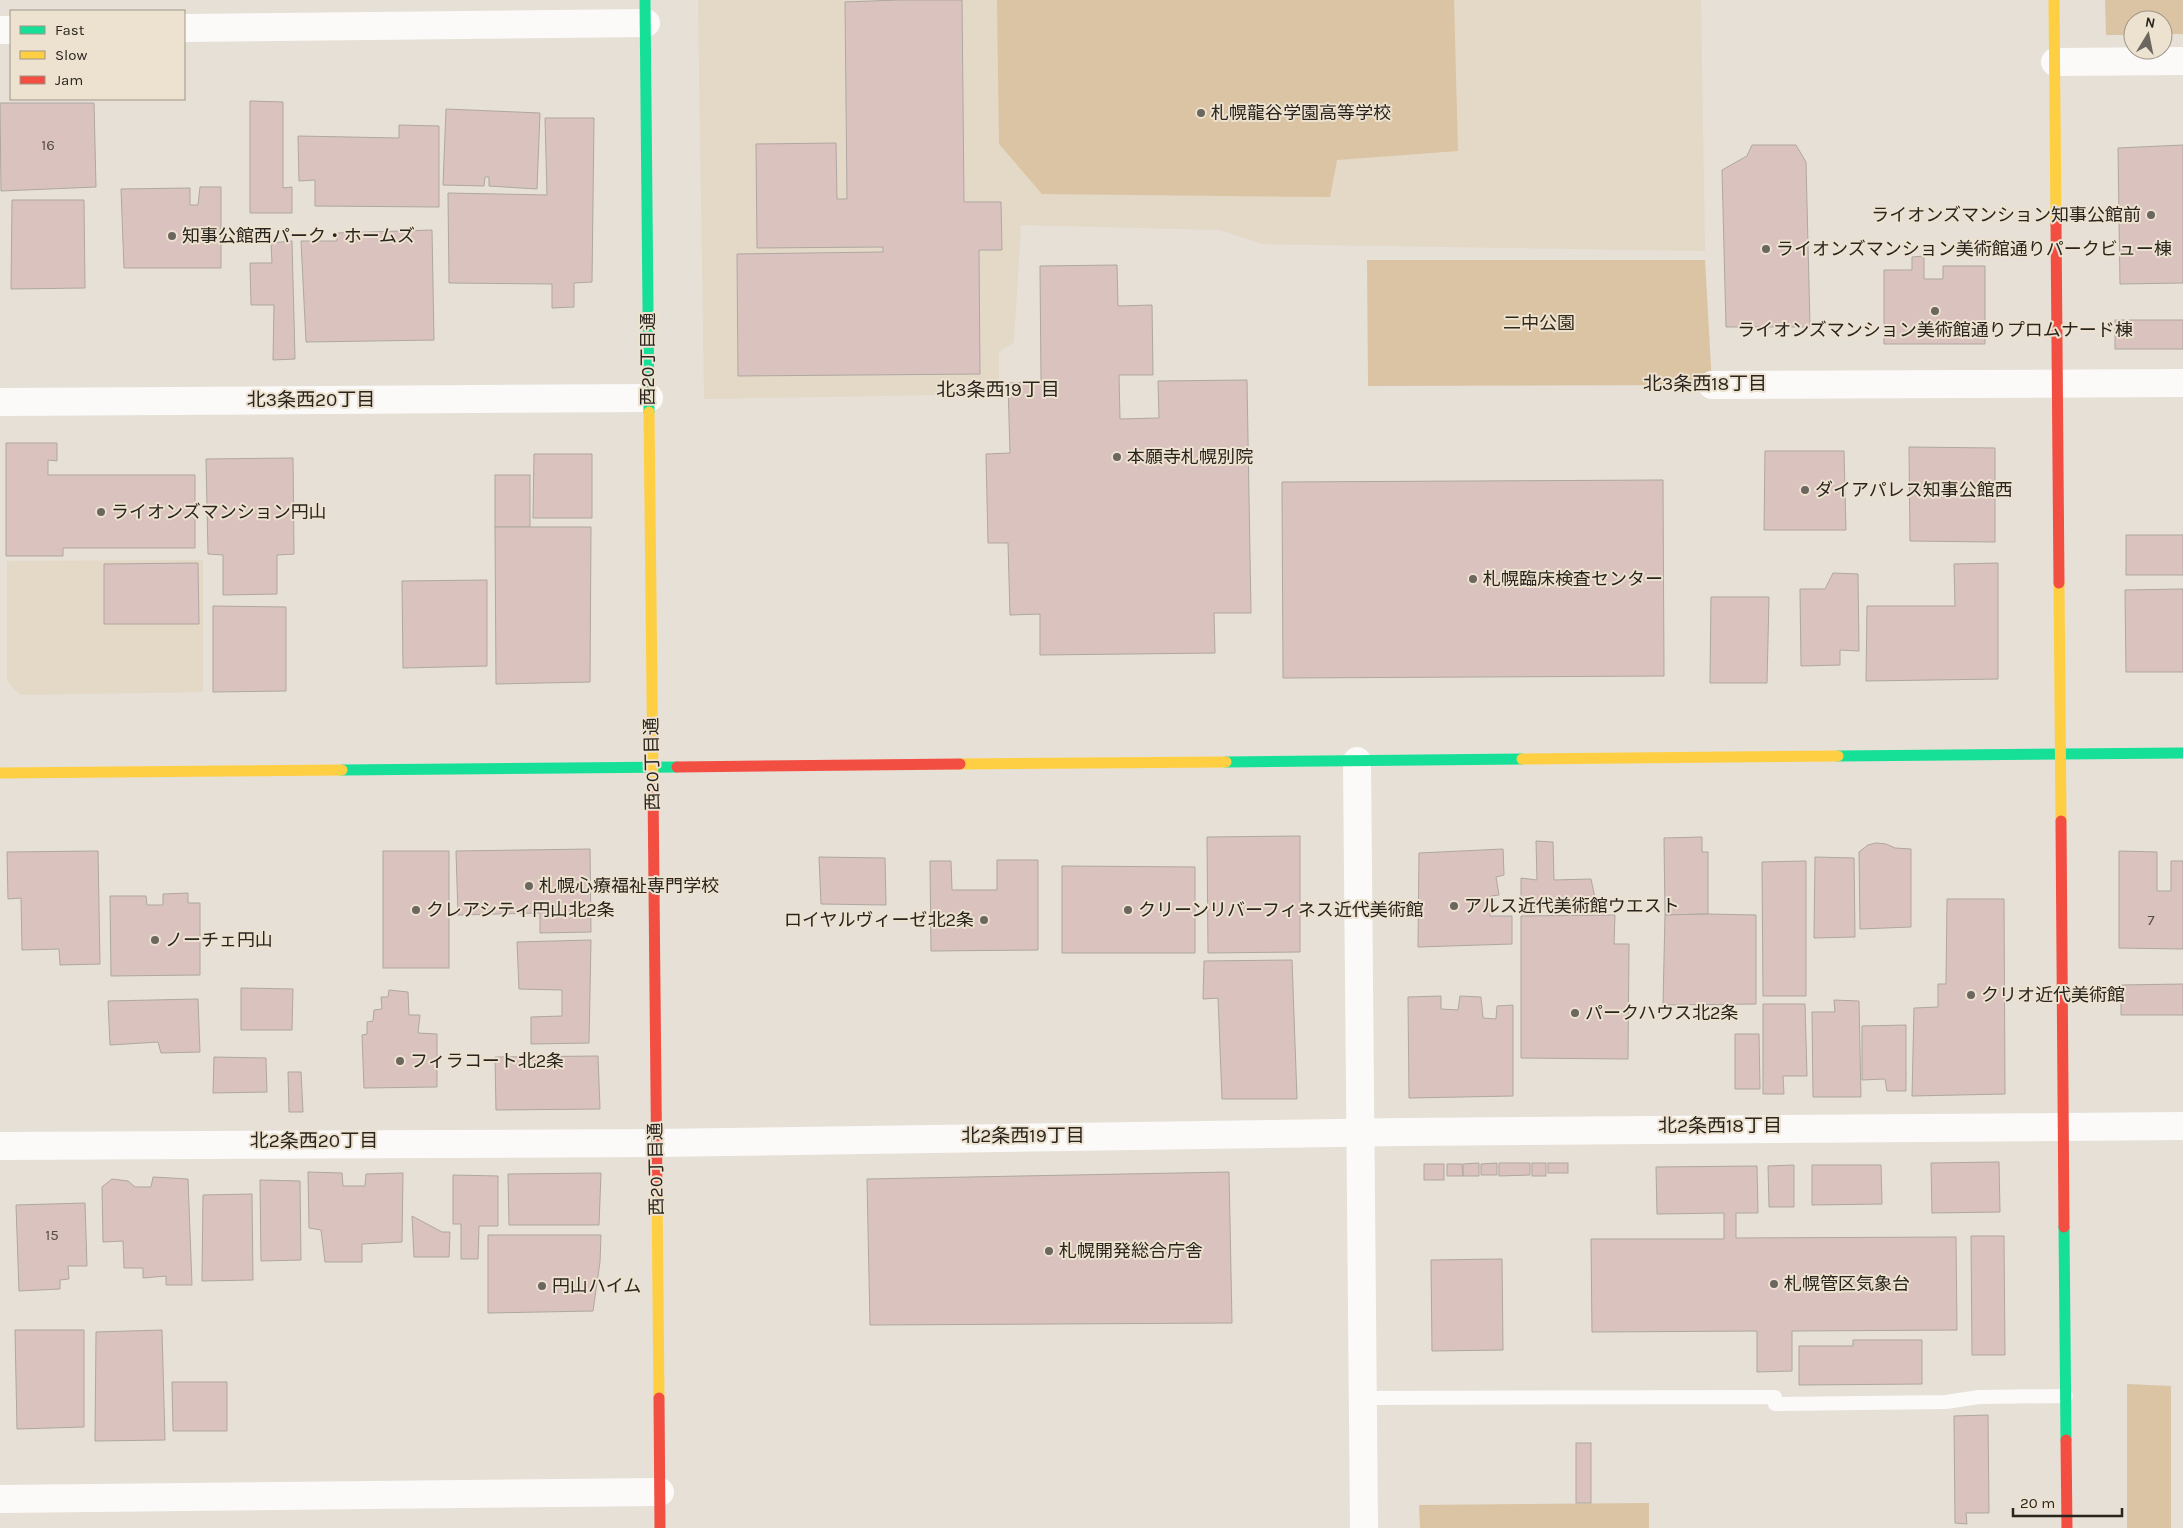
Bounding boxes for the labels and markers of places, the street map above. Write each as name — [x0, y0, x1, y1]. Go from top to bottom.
place label: 札幌龍谷学園高等学校 — [1211, 102, 1391, 124]
marker: 札幌龍谷学園高等学校 — [1195, 107, 1207, 119]
place label: ライオンズマンション知事公館前 — [1871, 204, 2141, 226]
marker: ライオンズマンション知事公館前 — [2145, 209, 2157, 221]
place label: 知事公館西パーク・ホームズ — [182, 225, 415, 247]
marker: 知事公館西パーク・ホームズ — [166, 230, 178, 242]
place label: ライオンズマンション美術館通りパークビュー棟 — [1776, 238, 2172, 260]
marker: ライオンズマンション美術館通りパークビュー棟 — [1760, 243, 1772, 255]
marker: ライオンズマンション美術館通りプロムナード棟 — [1929, 305, 1941, 317]
place label: ライオンズマンション美術館通りプロムナード棟 — [1737, 319, 2133, 341]
place label: 本願寺札幌別院 — [1127, 446, 1253, 468]
marker: 本願寺札幌別院 — [1111, 451, 1123, 463]
place label: ダイアパレス知事公館西 — [1815, 479, 2013, 501]
marker: ダイアパレス知事公館西 — [1799, 484, 1811, 496]
place label: ライオンズマンション円山 — [111, 501, 327, 523]
marker: ライオンズマンション円山 — [95, 506, 107, 518]
place label: 札幌臨床検査センター — [1483, 568, 1663, 590]
marker: 札幌臨床検査センター — [1467, 573, 1479, 585]
place label: 札幌心療福祉専門学校 — [539, 875, 719, 897]
marker: 札幌心療福祉専門学校 — [523, 880, 535, 892]
place label: アルス近代美術館ウエスト — [1464, 895, 1680, 917]
place label: クレアシティ円山北2条 — [426, 899, 615, 921]
place label: クリーンリバーフィネス近代美術館 — [1138, 899, 1424, 921]
marker: アルス近代美術館ウエスト — [1448, 900, 1460, 912]
marker: クレアシティ円山北2条 — [410, 904, 422, 916]
marker: クリーンリバーフィネス近代美術館 — [1122, 904, 1134, 916]
place label: ロイヤルヴィーゼ北2条 — [784, 909, 974, 931]
marker: ロイヤルヴィーゼ北2条 — [978, 914, 990, 926]
place label: ノーチェ円山 — [165, 929, 273, 951]
marker: ノーチェ円山 — [149, 934, 161, 946]
place label: クリオ近代美術館 — [1981, 984, 2125, 1006]
marker: クリオ近代美術館 — [1965, 989, 1977, 1001]
place label: パークハウス北2条 — [1585, 1002, 1739, 1024]
marker: パークハウス北2条 — [1569, 1007, 1581, 1019]
place label: フィラコート北2条 — [410, 1050, 564, 1072]
marker: フィラコート北2条 — [394, 1055, 406, 1067]
place label: 札幌開発総合庁舎 — [1059, 1240, 1203, 1262]
marker: 札幌開発総合庁舎 — [1043, 1245, 1055, 1257]
place label: 札幌管区気象台 — [1784, 1273, 1910, 1295]
place label: 円山ハイム — [552, 1275, 641, 1297]
marker: 札幌管区気象台 — [1768, 1278, 1780, 1290]
marker: 円山ハイム — [536, 1280, 548, 1292]

